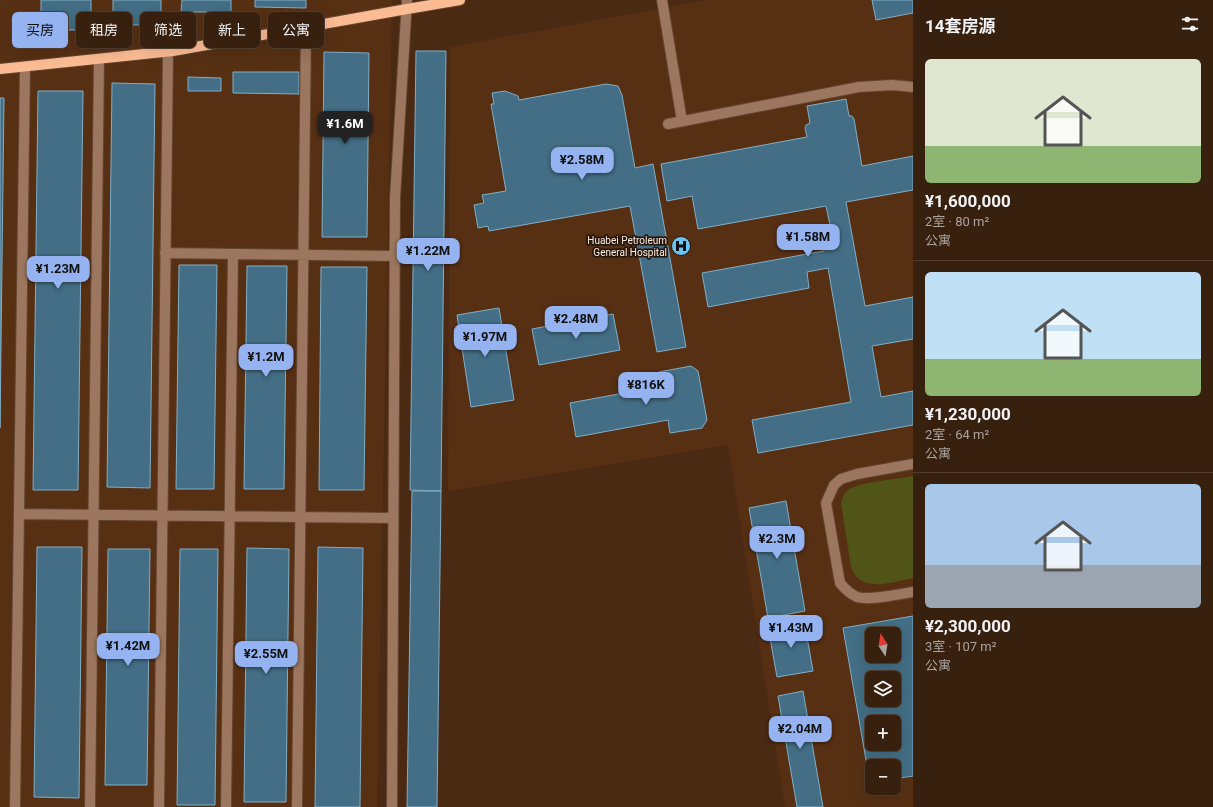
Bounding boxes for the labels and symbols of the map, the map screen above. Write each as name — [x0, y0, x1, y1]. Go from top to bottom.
pin: ¥1.6M — [317, 111, 373, 145]
pin: ¥2.58M — [549, 147, 615, 181]
pin: ¥1.58M — [775, 224, 841, 258]
place label: Huabei Petroleum General Hospital — [587, 235, 667, 258]
hospital icon: Huabei Petroleum General Hospital — [670, 235, 692, 257]
pin: ¥1.22M — [395, 238, 461, 272]
pin: ¥1.23M — [25, 256, 91, 290]
pin: ¥2.48M — [543, 306, 609, 340]
pin: ¥1.97M — [452, 324, 518, 358]
pin: ¥1.2M — [238, 344, 294, 378]
pin: ¥816K — [618, 372, 674, 406]
pin: ¥2.3M — [749, 526, 805, 560]
pin: ¥1.43M — [758, 615, 824, 649]
north arrow — [865, 627, 901, 663]
pin: ¥1.42M — [95, 633, 161, 667]
pin: ¥2.55M — [233, 641, 299, 675]
pin: ¥2.04M — [767, 716, 833, 750]

